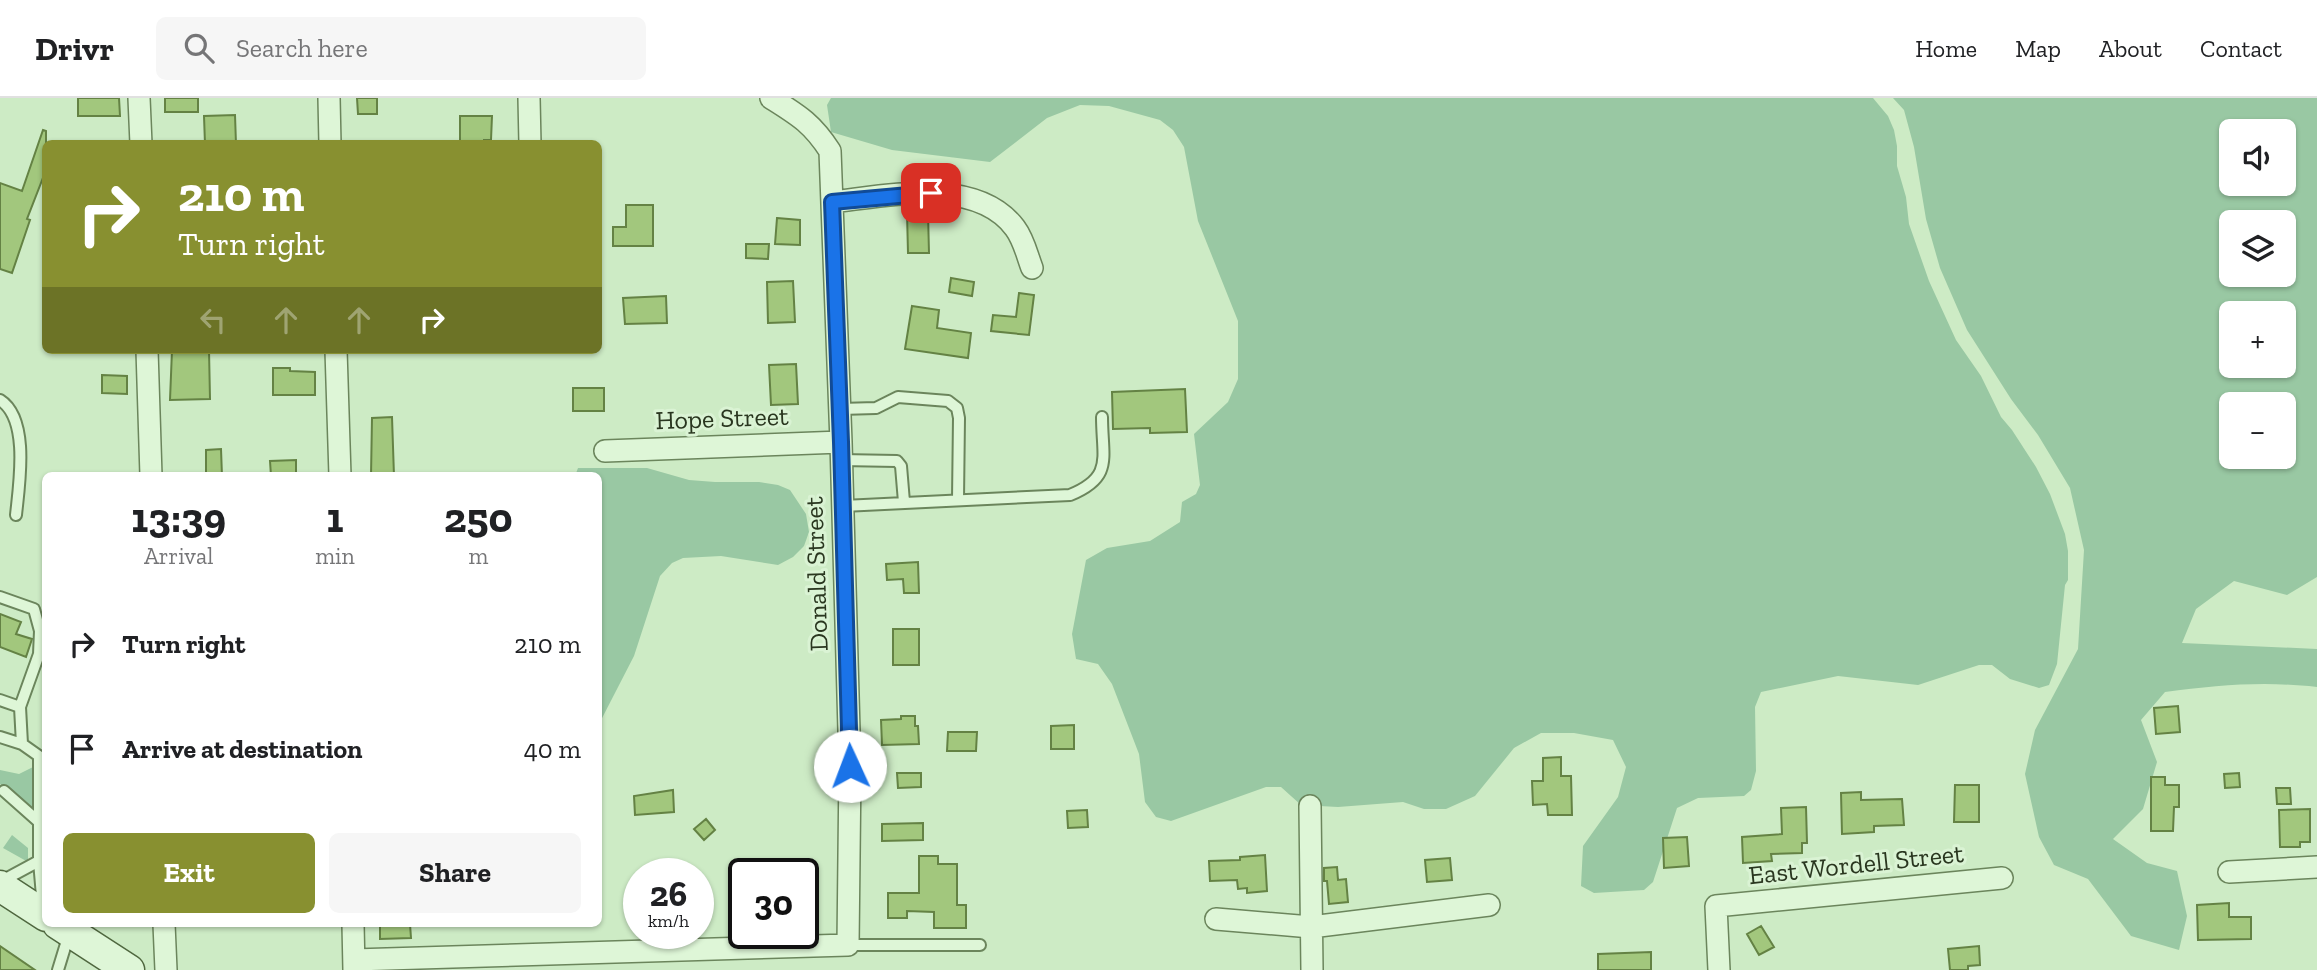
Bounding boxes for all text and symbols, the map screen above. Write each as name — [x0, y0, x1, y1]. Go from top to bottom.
search box — [156, 17, 646, 80]
text: Drivr — [35, 29, 114, 68]
icon: search — [180, 29, 218, 67]
text: Search here — [236, 32, 368, 64]
text: Home — [1915, 34, 1977, 63]
text: Map — [2015, 34, 2061, 63]
text: About — [2099, 34, 2162, 63]
text: Contact — [2200, 34, 2282, 63]
map controls — [2219, 119, 2296, 469]
button: sound — [2219, 119, 2296, 196]
pin — [901, 163, 961, 223]
text: 210 m — [178, 165, 304, 224]
icon: right — [63, 168, 154, 259]
icon: arrive — [912, 174, 950, 212]
button: layers — [2219, 210, 2296, 287]
text: Turn right — [178, 225, 325, 263]
icon: left — [194, 301, 232, 339]
icon: ahead — [267, 301, 305, 339]
icon: ahead — [340, 301, 378, 339]
icon: right — [413, 301, 451, 339]
button: + — [2219, 301, 2296, 378]
button: − — [2219, 392, 2296, 469]
street label: Hope Street — [655, 400, 790, 436]
text: 13:39 — [131, 492, 226, 543]
text: 1 — [326, 492, 343, 543]
text: 250 — [444, 492, 513, 543]
street label: Donald Street — [797, 496, 835, 652]
text: Arrival — [144, 542, 213, 570]
text: min — [315, 542, 355, 570]
text: m — [468, 542, 488, 570]
icon: right — [63, 625, 101, 663]
text: Turn right — [122, 628, 245, 660]
text: 210 m — [514, 628, 581, 660]
position arrow — [813, 729, 887, 803]
icon: arrive — [63, 730, 101, 768]
text: Arrive at destination — [122, 733, 362, 765]
text: 40 m — [524, 733, 581, 765]
button: Exit — [63, 833, 315, 913]
button: Share — [329, 833, 581, 913]
street label: East Wordell Street — [1747, 837, 1965, 891]
speed limit sign: 30 — [728, 858, 819, 949]
text: 26 — [650, 873, 687, 915]
text: km/h — [648, 910, 689, 932]

